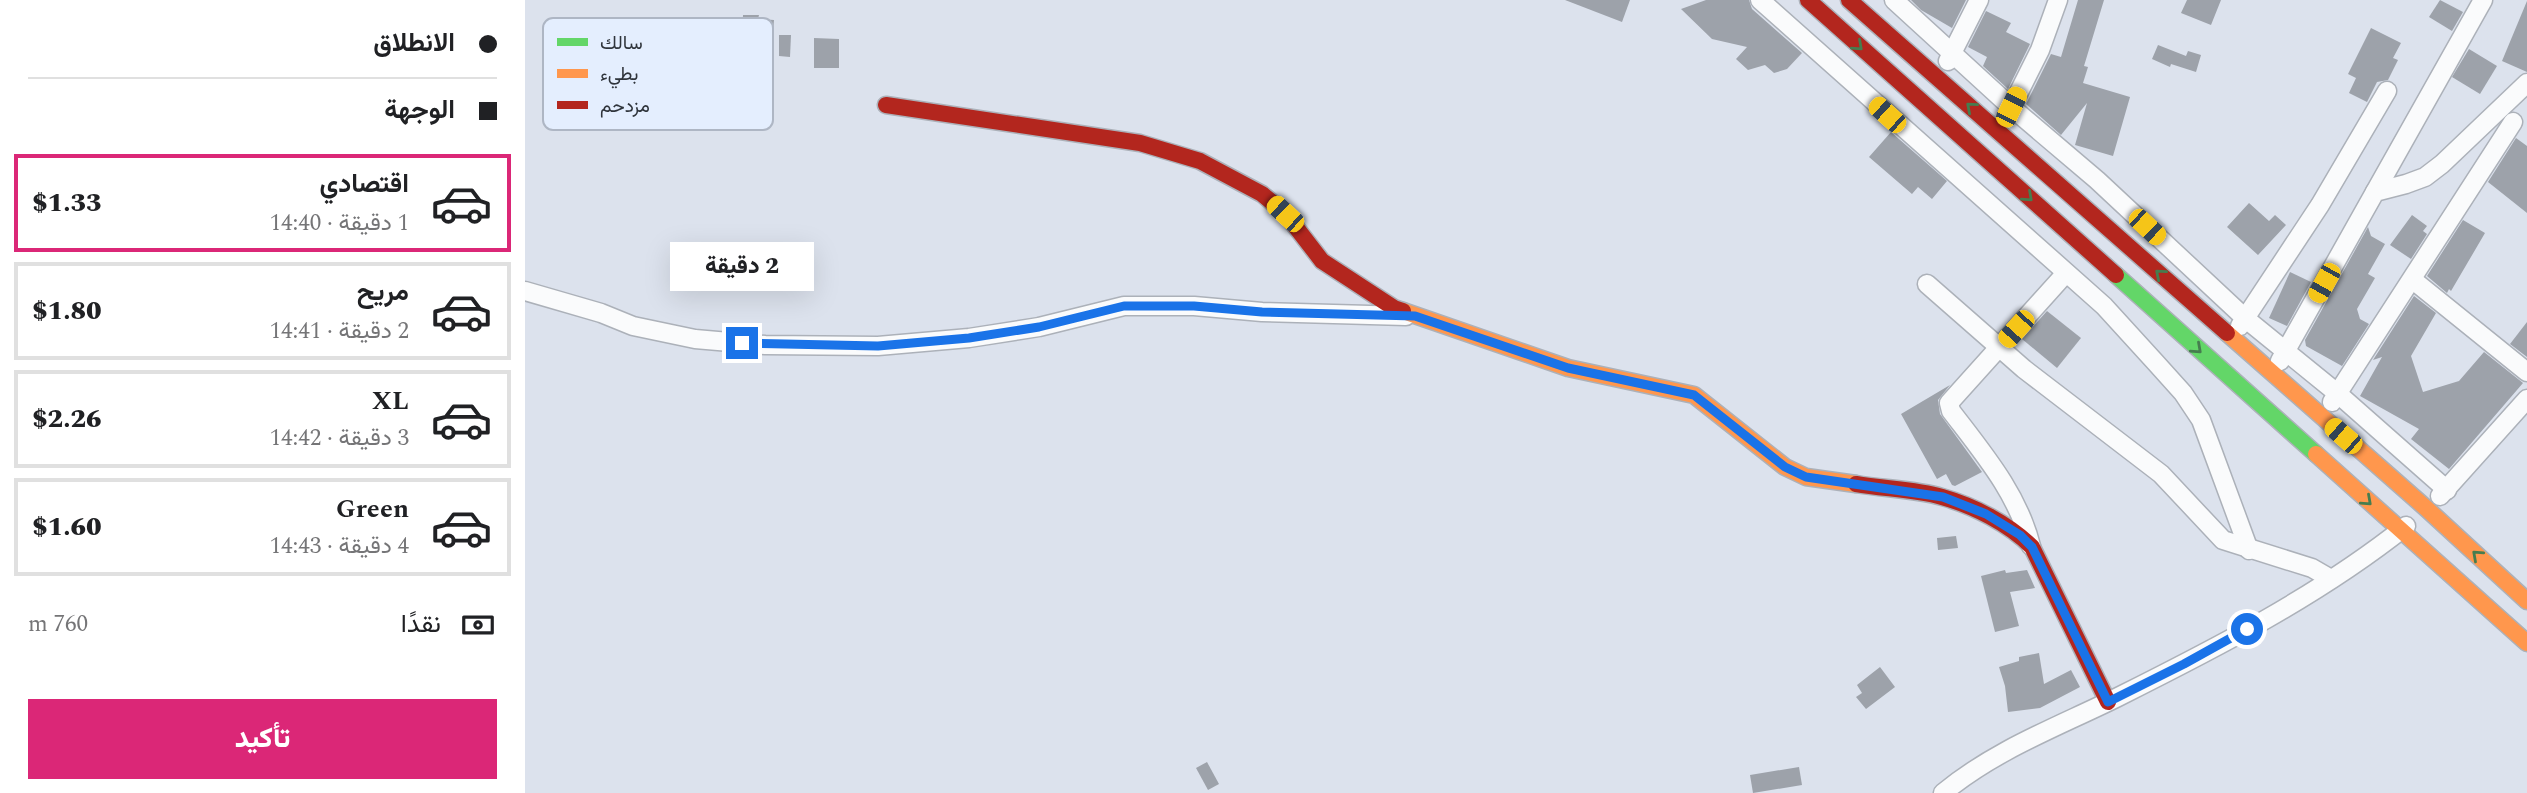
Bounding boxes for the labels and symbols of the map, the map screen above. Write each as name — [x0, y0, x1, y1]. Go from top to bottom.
legend — [543, 18, 773, 130]
text: سالك — [600, 29, 643, 58]
one-way arrow — [1850, 37, 1863, 50]
text: بطيء — [600, 60, 638, 89]
car — [1993, 84, 2030, 130]
text: مزدحم — [600, 92, 650, 121]
car — [1865, 93, 1910, 137]
one-way arrow — [1966, 103, 1979, 115]
one-way arrow — [2020, 189, 2033, 201]
car — [1263, 192, 1308, 236]
car — [2125, 205, 2170, 249]
callout: 2 دقيقة — [670, 242, 814, 290]
car — [2305, 260, 2344, 306]
one-way arrow — [2155, 270, 2168, 282]
car — [1995, 306, 2038, 352]
route end — [726, 327, 758, 359]
one-way arrow — [2189, 341, 2202, 353]
car — [2321, 414, 2366, 458]
one-way arrow — [2359, 493, 2372, 505]
one-way arrow — [2472, 551, 2485, 563]
route start — [2231, 613, 2263, 645]

